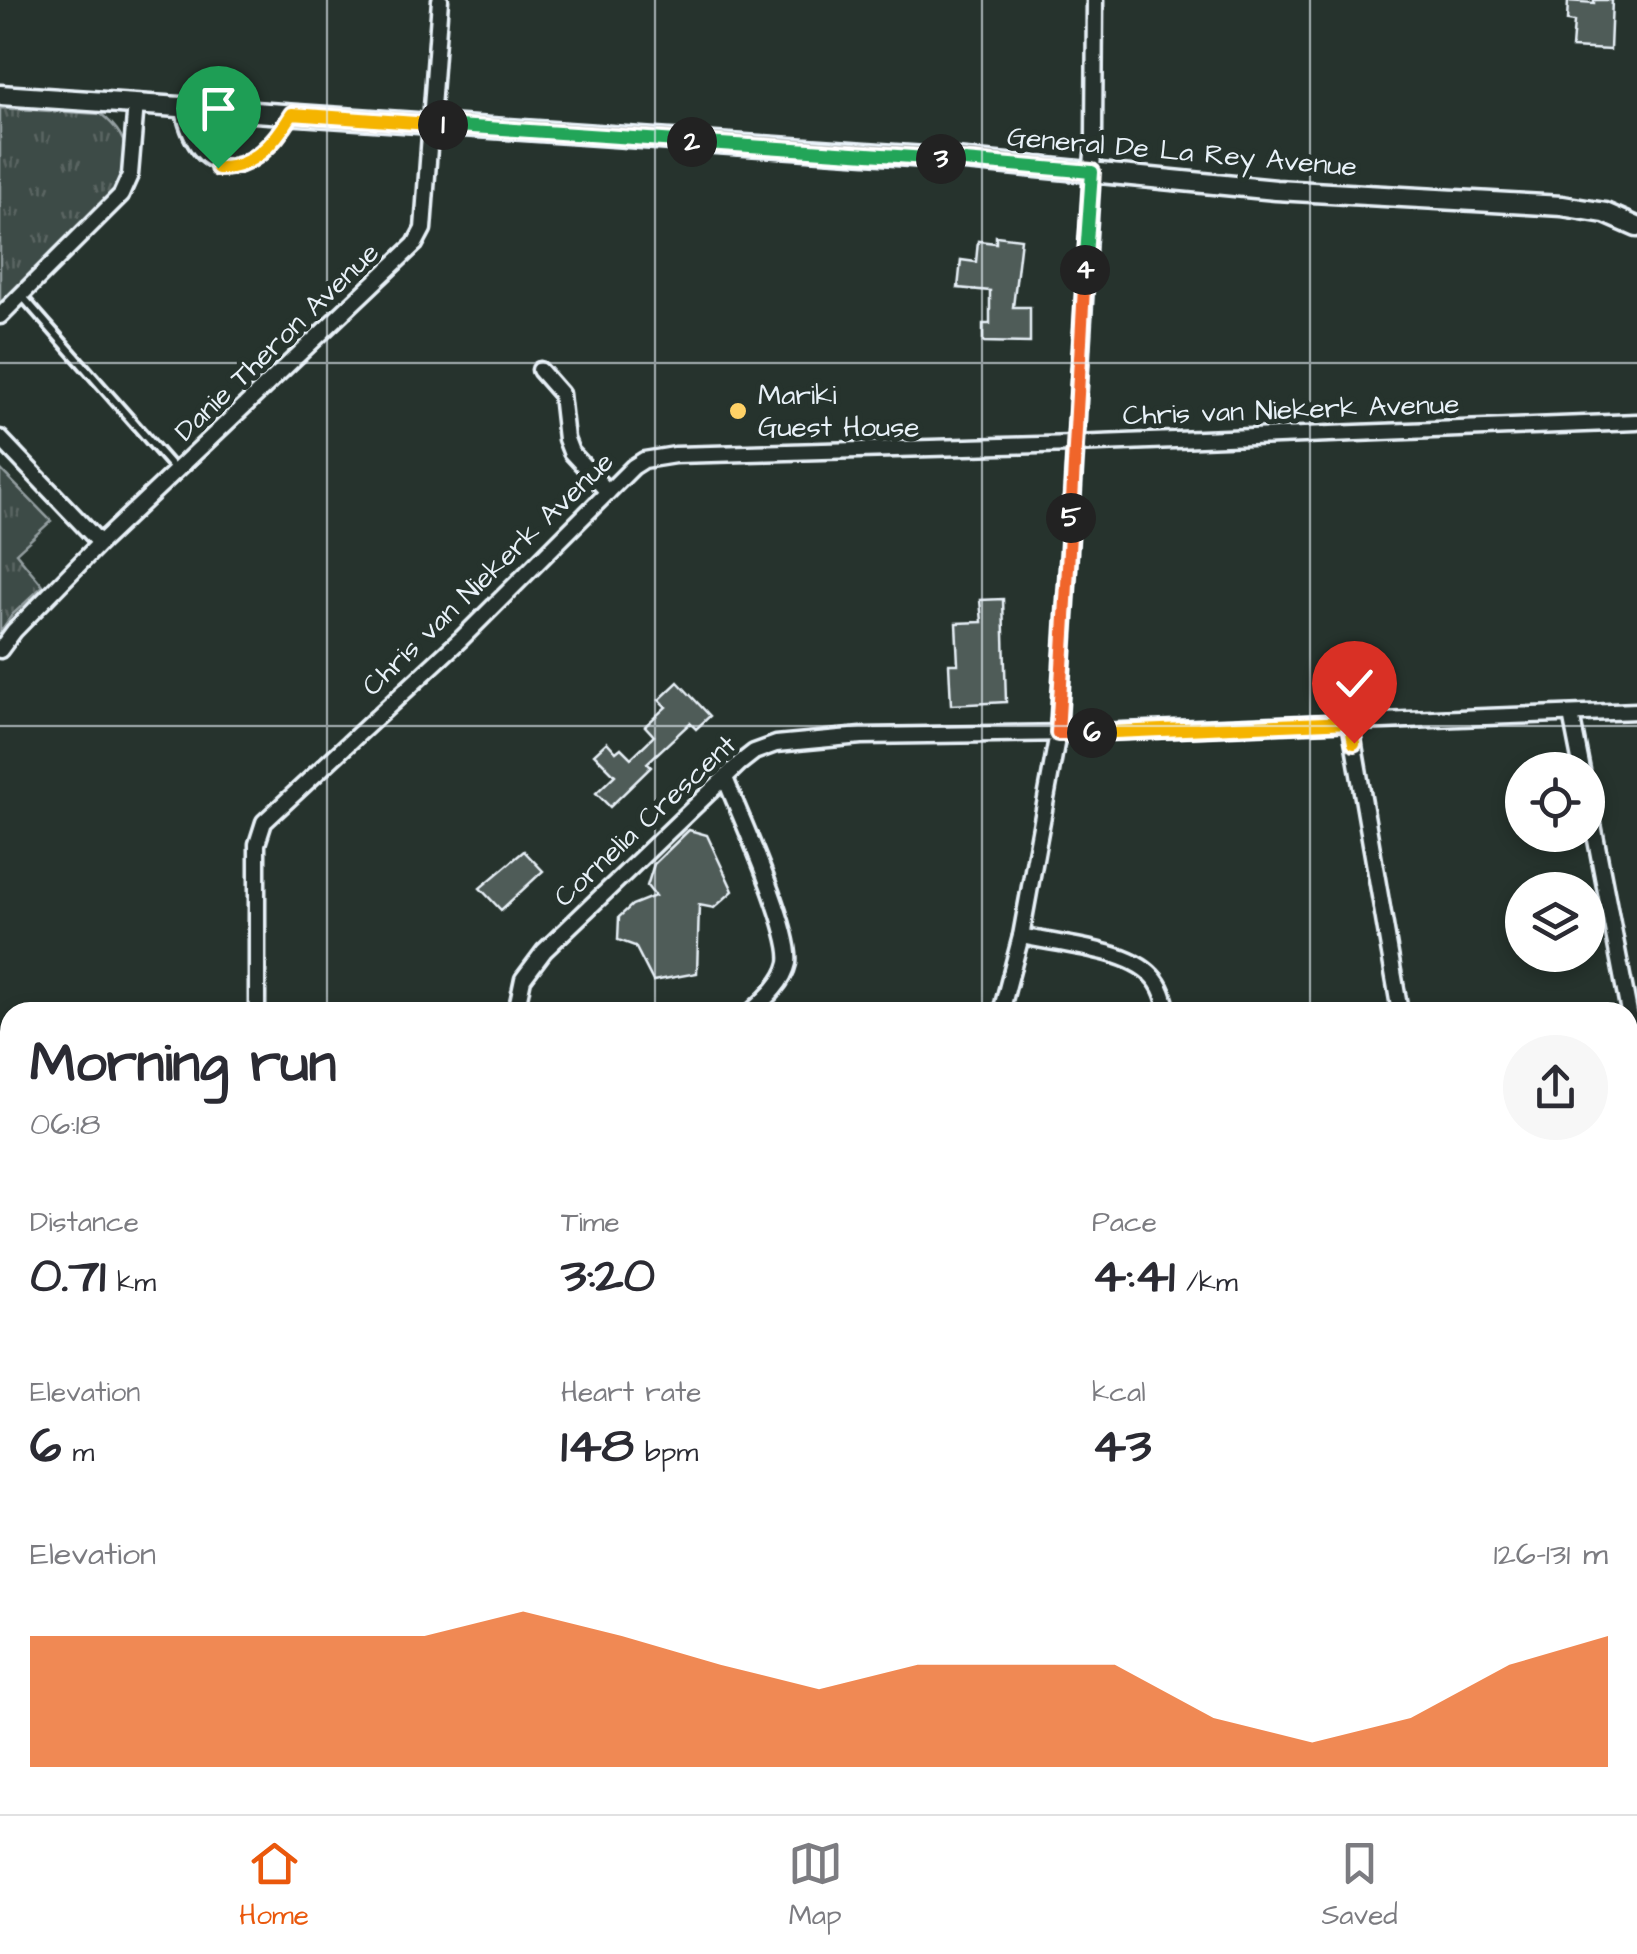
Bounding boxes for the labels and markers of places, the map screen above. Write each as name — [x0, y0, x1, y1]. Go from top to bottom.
pin — [176, 66, 261, 169]
pin: 1 — [418, 100, 468, 150]
pin: 2 — [667, 117, 717, 167]
pin: 3 — [916, 134, 966, 184]
pin: 4 — [1060, 245, 1110, 295]
place label: Mariki Guest House — [758, 376, 919, 447]
marker: Mariki Guest House — [727, 400, 749, 422]
pin: 5 — [1046, 493, 1096, 543]
pin — [1312, 641, 1397, 744]
pin: 6 — [1067, 708, 1117, 758]

